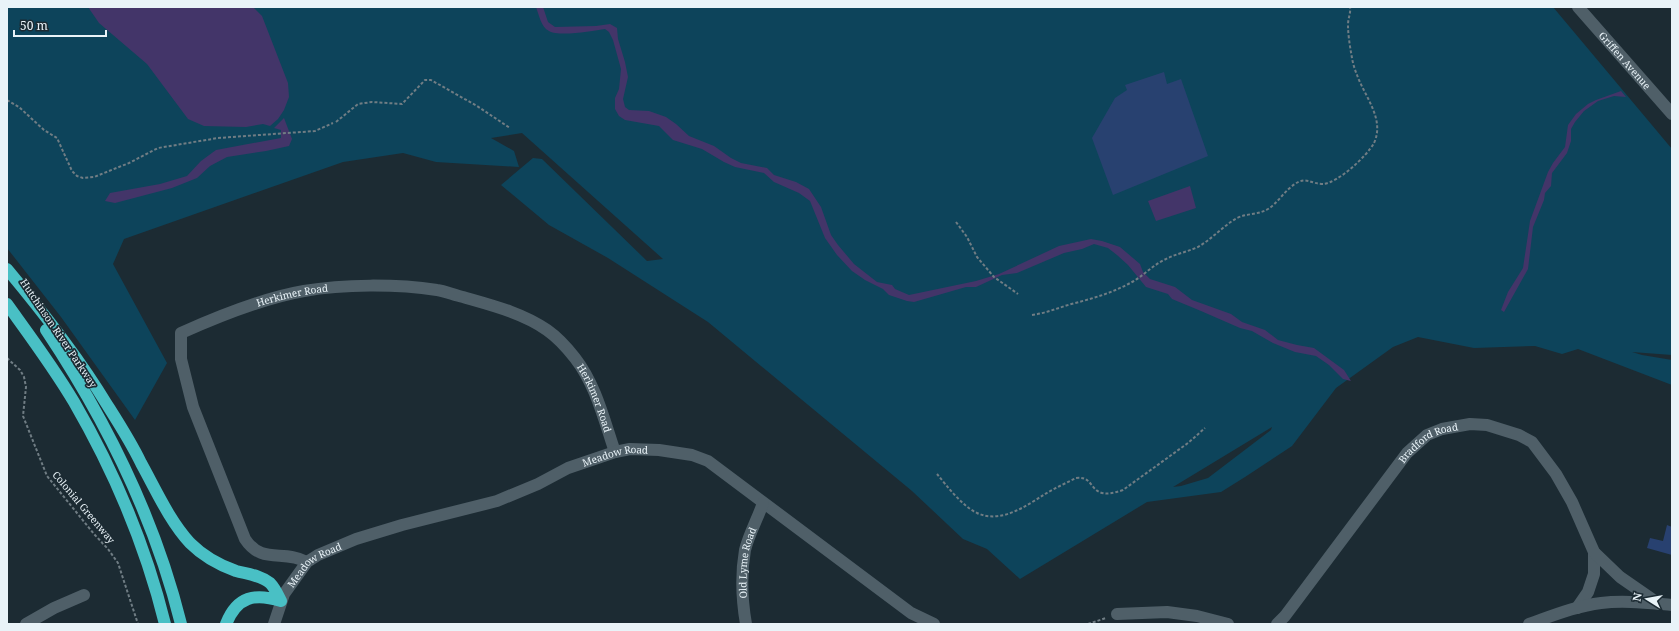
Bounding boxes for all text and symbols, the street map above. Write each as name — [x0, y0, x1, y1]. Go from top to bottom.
scale bar — [14, 12, 106, 38]
text: 50 m — [20, 17, 48, 34]
street label: Griffen Avenue — [1596, 29, 1654, 92]
street label: Hutchinson River Parkway — [17, 276, 101, 390]
street label: Herkimer Road — [254, 281, 329, 310]
street label: Herkimer Road — [574, 361, 615, 434]
street label: Bradford Road — [1395, 419, 1459, 466]
street label: Meadow Road — [580, 442, 648, 470]
street label: Colonial Greenway — [50, 468, 119, 546]
street label: Old Lyme Road — [735, 525, 759, 599]
street label: Meadow Road — [284, 539, 344, 590]
north arrow — [1627, 579, 1667, 619]
text: N — [1629, 591, 1645, 603]

